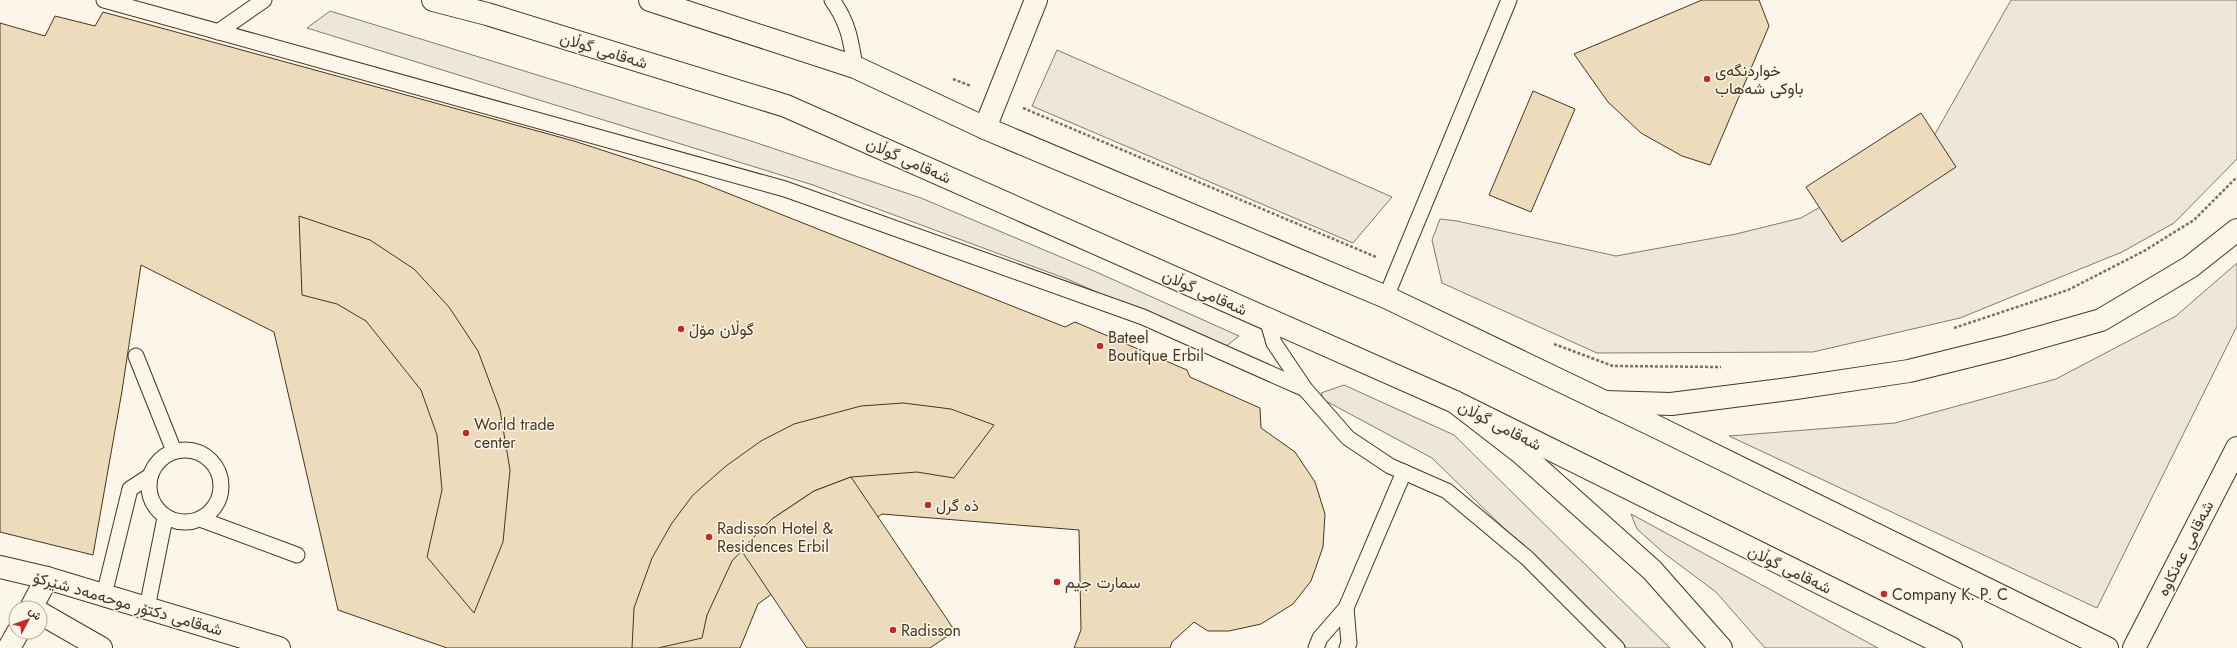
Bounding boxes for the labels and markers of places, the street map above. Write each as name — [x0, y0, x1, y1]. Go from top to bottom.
place label: خواردنگەی باوکی شەھاب — [1715, 59, 1804, 100]
marker: خواردنگەی باوکی شەھاب — [1702, 74, 1712, 84]
place label: گوڵان مۆڵ — [689, 318, 754, 341]
marker: گوڵان مۆڵ — [676, 324, 686, 334]
place label: Bateel Boutique Erbil — [1108, 326, 1204, 367]
marker: Bateel Boutique Erbil — [1095, 341, 1105, 351]
place label: World trade center — [474, 413, 555, 454]
marker: World trade center — [461, 428, 471, 438]
place label: ذه گرل — [936, 494, 979, 517]
marker: ذه گرل — [923, 500, 933, 510]
place label: Radisson Hotel & Residences Erbil — [717, 517, 834, 558]
marker: Radisson Hotel & Residences Erbil — [704, 532, 714, 542]
place label: سمارت جیم — [1065, 571, 1141, 594]
marker: سمارت جیم — [1052, 577, 1062, 587]
place label: Company K. P. C — [1892, 583, 2008, 606]
marker: Company K. P. C — [1879, 589, 1889, 599]
place label: Radisson — [901, 619, 961, 642]
marker: Radisson — [888, 625, 898, 635]

